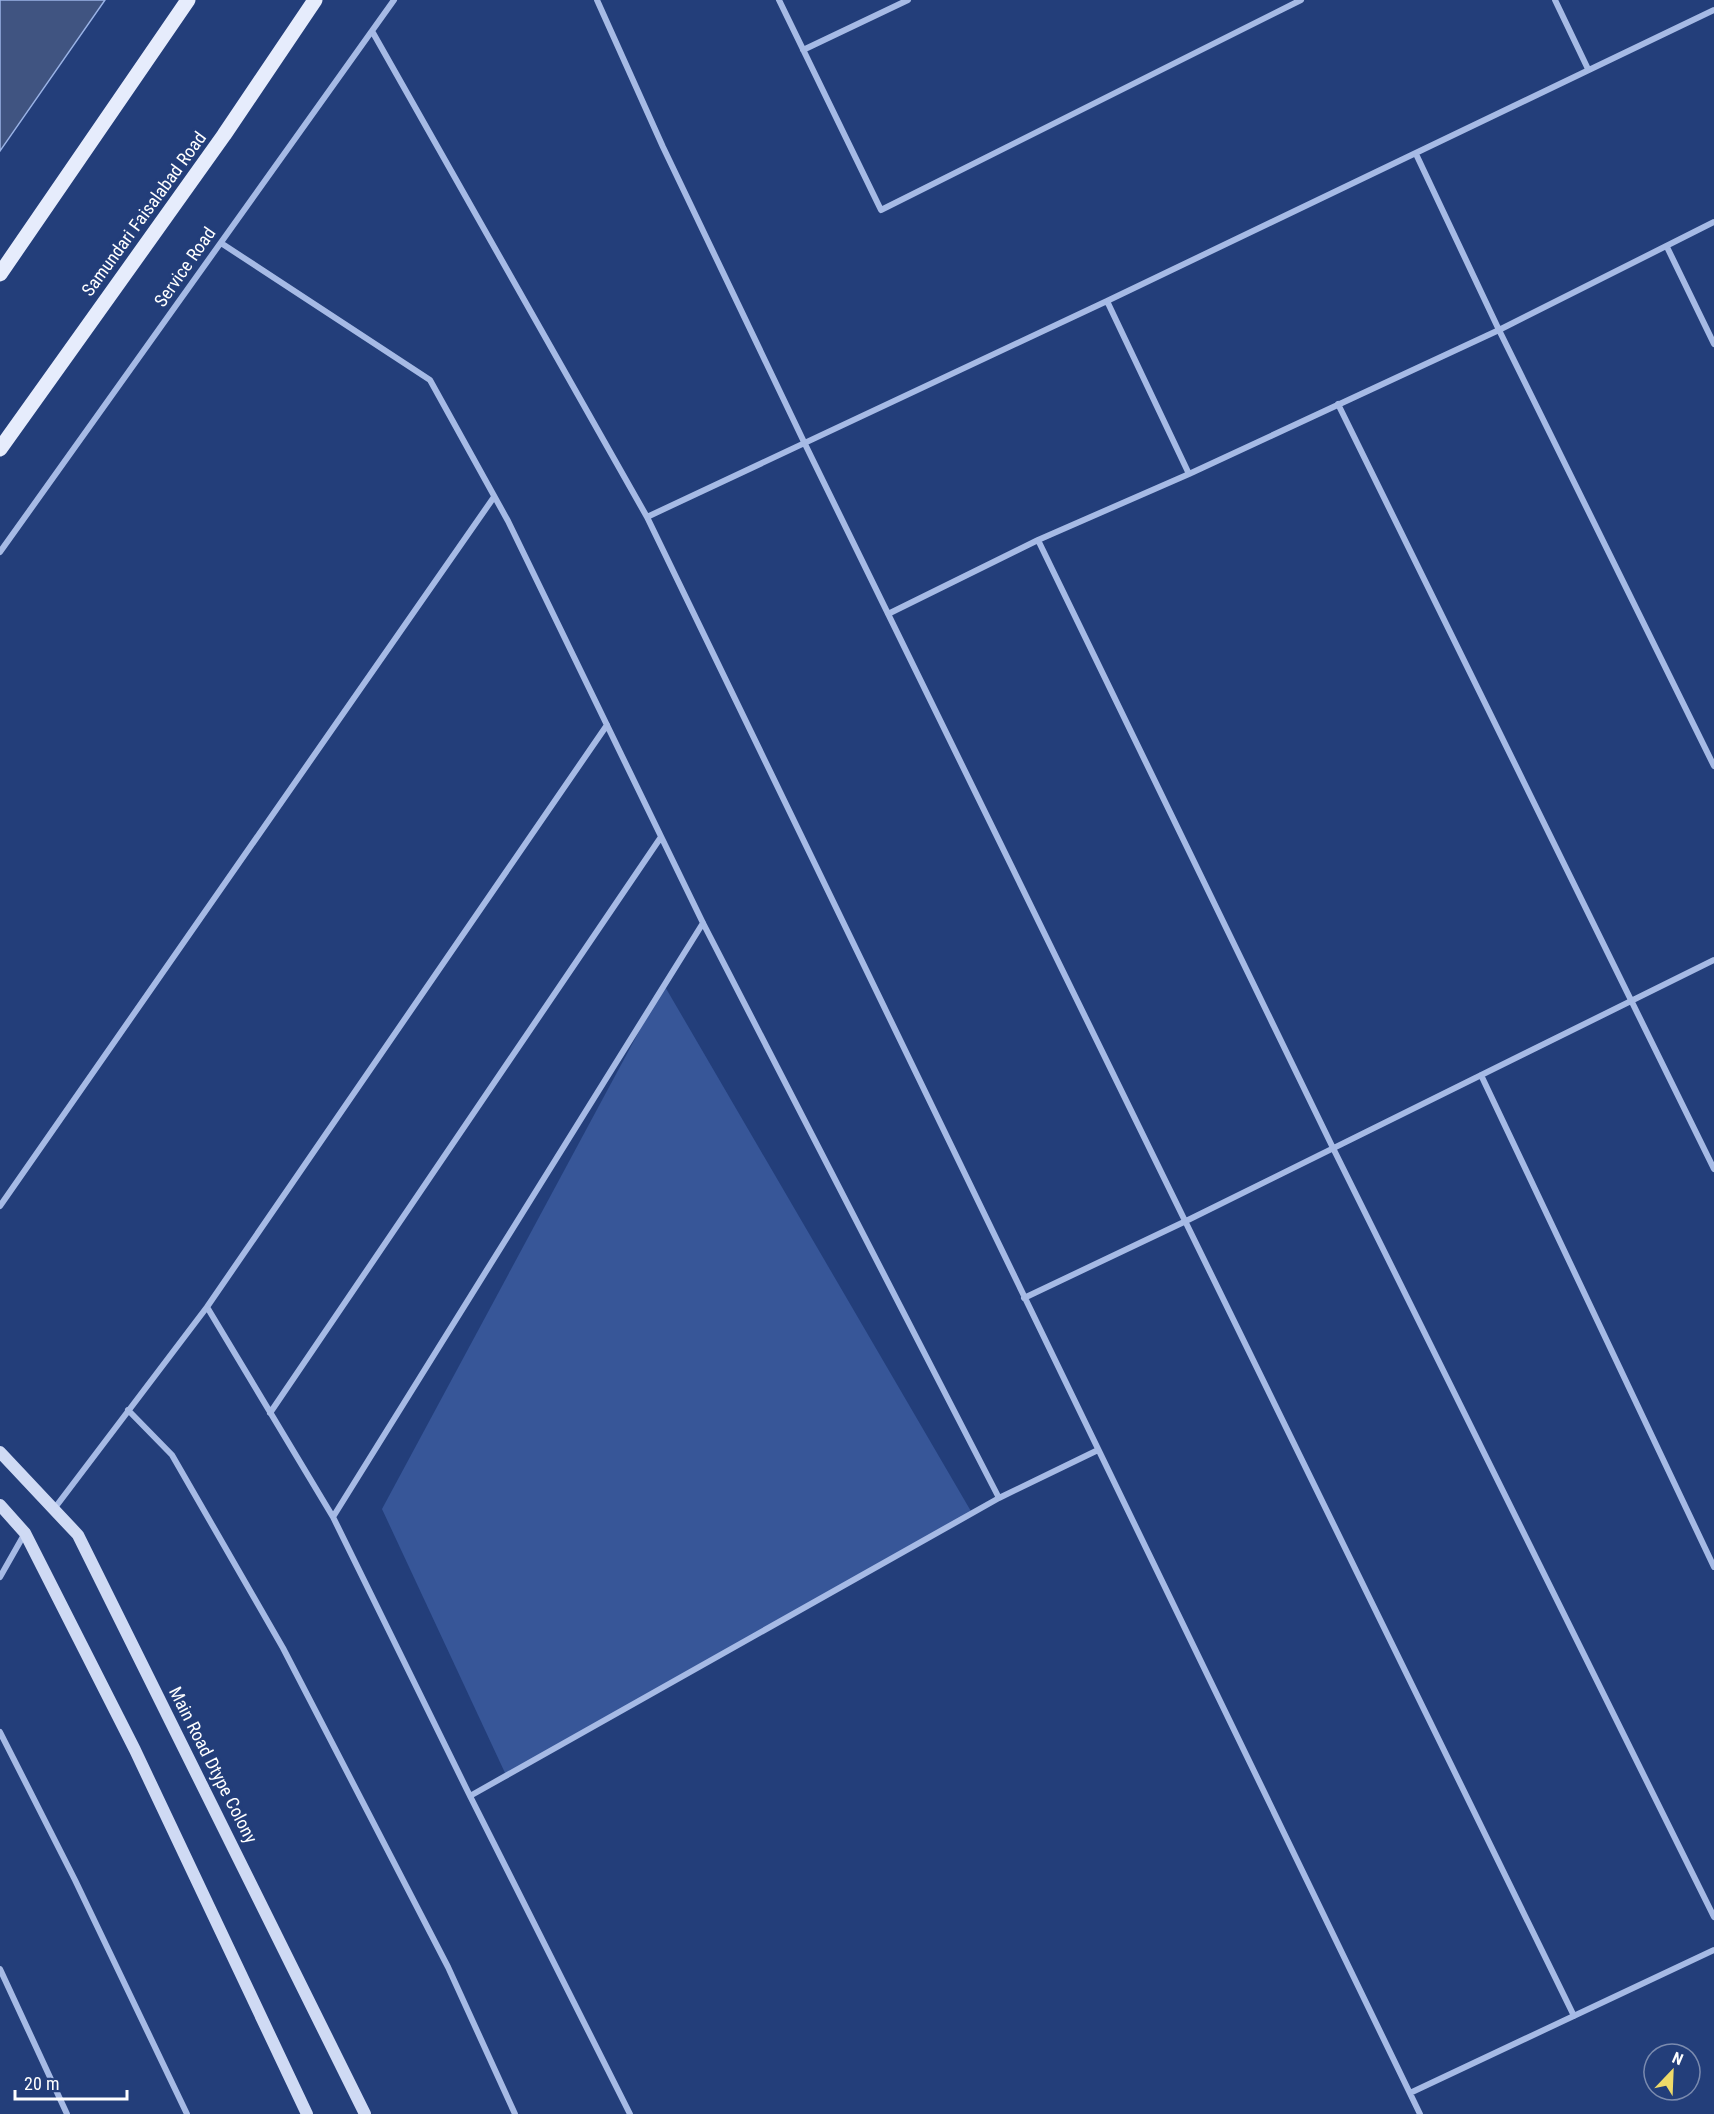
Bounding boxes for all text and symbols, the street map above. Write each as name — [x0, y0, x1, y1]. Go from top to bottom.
street label: Samundari Faisalabad Road — [77, 128, 210, 300]
street label: Service Road — [150, 223, 220, 311]
street label: Main Road Dtype Colony — [165, 1683, 262, 1847]
north arrow — [1642, 2042, 1702, 2102]
text: N — [1669, 2048, 1686, 2069]
scale bar — [15, 2063, 128, 2101]
text: 20 m — [24, 2073, 59, 2094]

